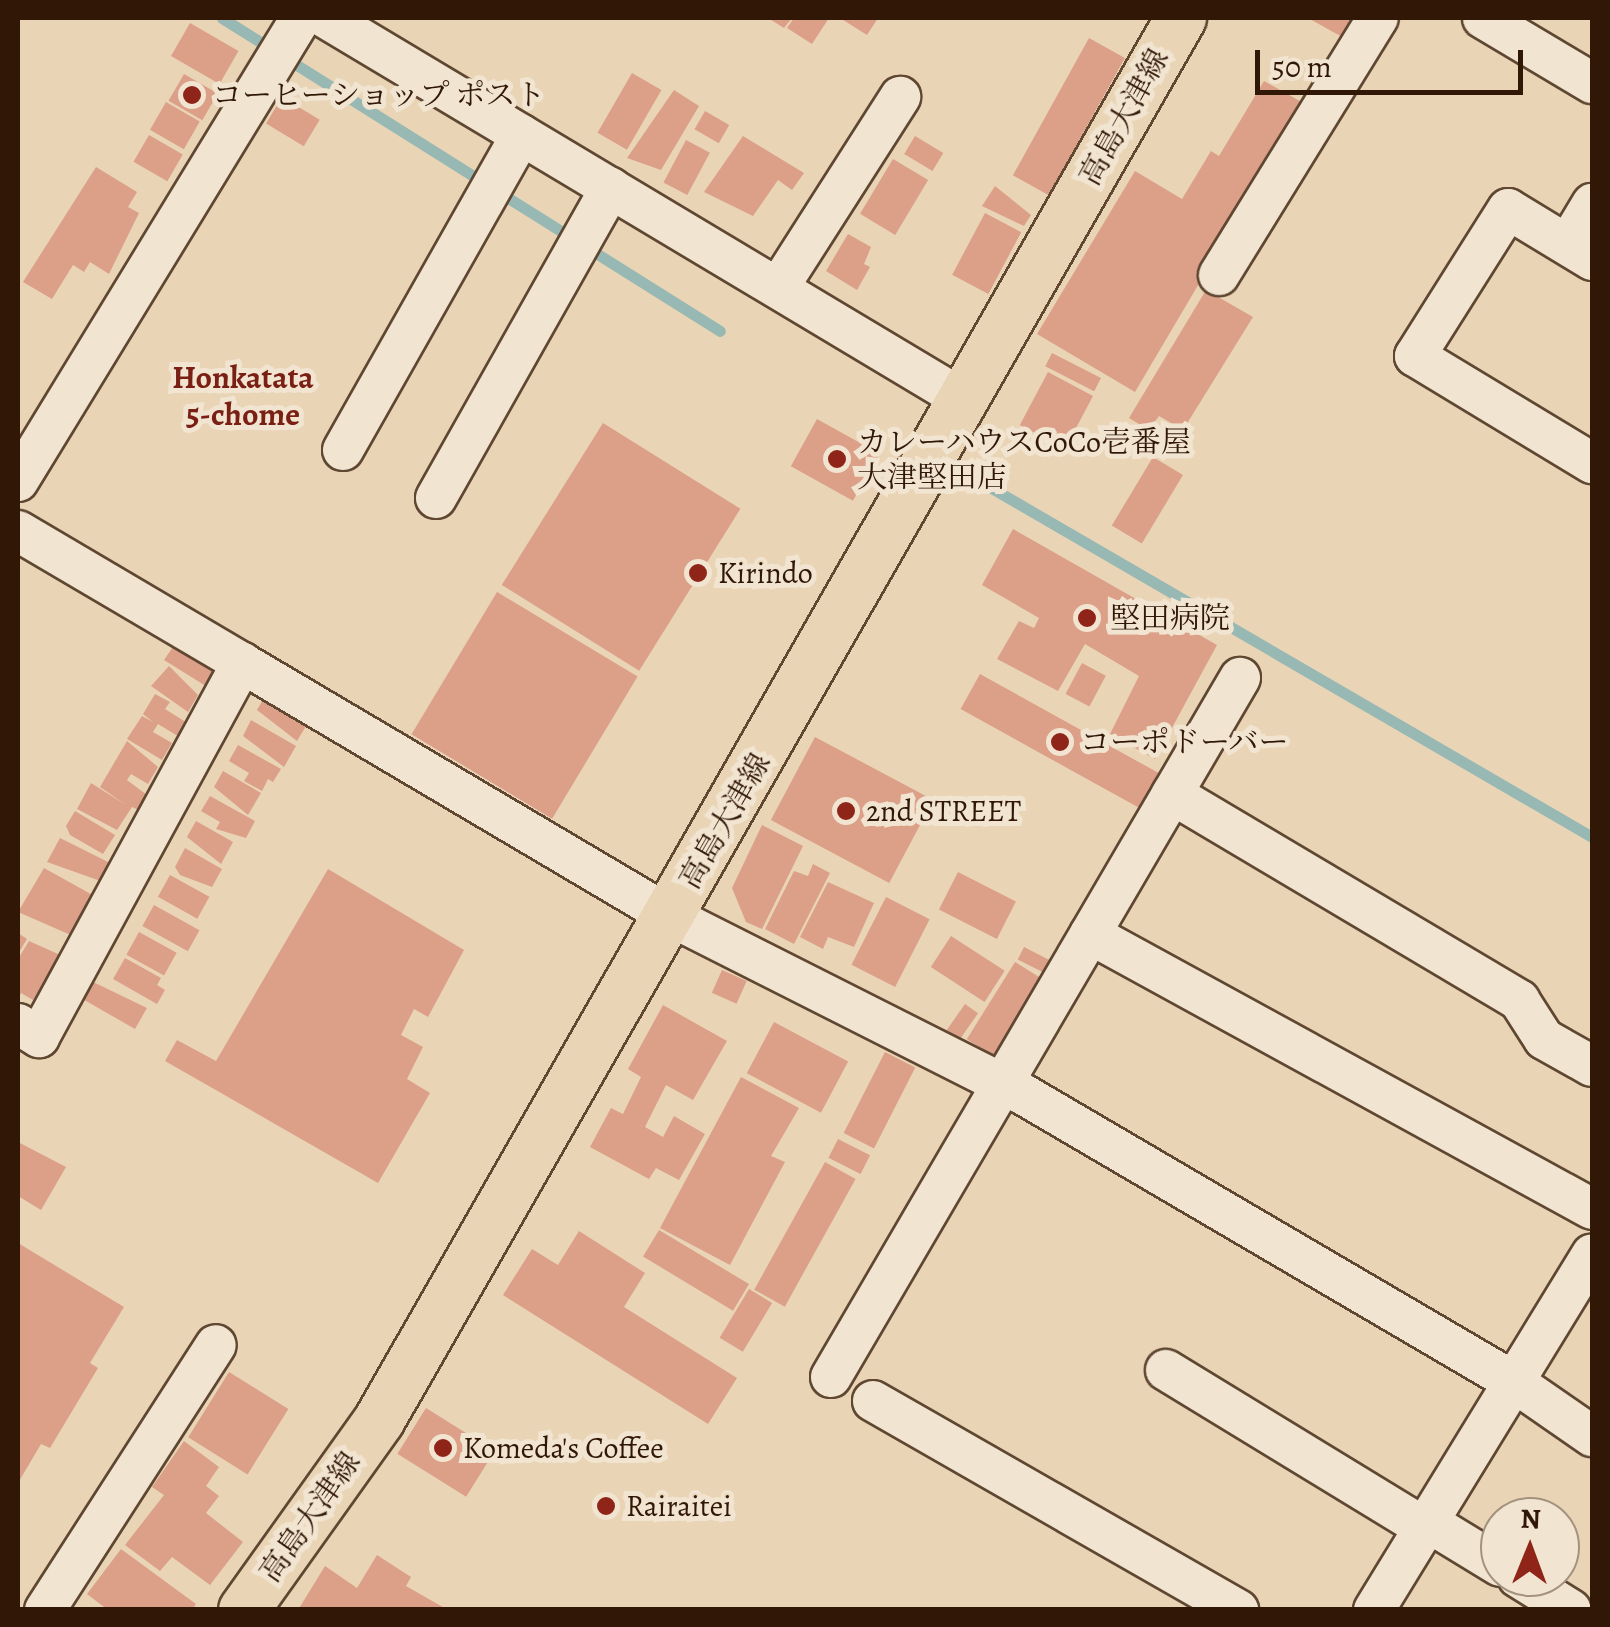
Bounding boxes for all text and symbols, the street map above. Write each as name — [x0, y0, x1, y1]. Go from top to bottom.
scale bar — [1260, 30, 1528, 92]
street label: 高島大津線 — [1072, 43, 1176, 191]
text: 50 m — [1272, 47, 1332, 87]
place label: コーヒーショップ ポスト — [212, 77, 547, 113]
marker: コーヒーショップ ポスト — [181, 84, 203, 106]
district label: Honkatata 5-chome — [172, 359, 314, 434]
place label: カレーハウスCoCo壱番屋 大津堅田店 — [857, 424, 1193, 494]
marker: カレーハウスCoCo壱番屋 大津堅田店 — [826, 448, 848, 470]
place label: Kirindo — [718, 555, 813, 591]
marker: Kirindo — [687, 562, 709, 584]
place label: 堅田病院 — [1110, 600, 1230, 636]
marker: 堅田病院 — [1074, 605, 1100, 631]
place label: コーポドーバー — [1080, 724, 1290, 760]
marker: コーポドーバー — [1049, 731, 1071, 753]
street label: 高島大津線 — [672, 747, 778, 895]
place label: 2nd STREET — [866, 793, 1021, 829]
marker: 2nd STREET — [835, 800, 857, 822]
place label: Komeda's Coffee — [463, 1430, 664, 1466]
marker: Komeda's Coffee — [432, 1437, 454, 1459]
street label: 高島大津線 — [252, 1445, 368, 1589]
place label: Rairaitei — [626, 1488, 732, 1524]
marker: Rairaitei — [595, 1495, 617, 1517]
north arrow — [1480, 1497, 1580, 1597]
text: N — [1520, 1500, 1541, 1538]

